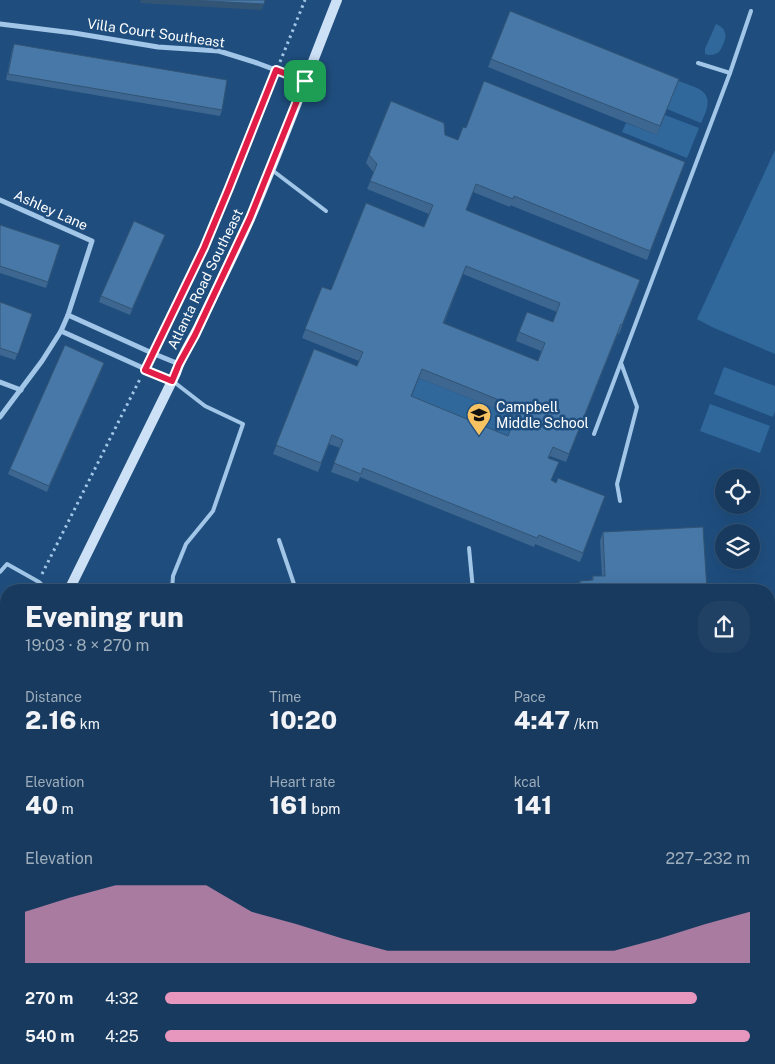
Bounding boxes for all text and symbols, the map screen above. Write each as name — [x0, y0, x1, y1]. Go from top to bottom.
street label: Villa Court Southeast — [86, 15, 226, 51]
pin — [284, 60, 326, 102]
icon: arrive — [291, 67, 319, 95]
street label: Ashley Lane — [12, 187, 90, 233]
street label: Atlanta Road Southeast — [164, 206, 246, 352]
place label: Campbell Middle School — [496, 399, 589, 431]
school or university icon: Campbell Middle School — [466, 402, 492, 436]
map controls — [715, 469, 760, 569]
button: locate — [715, 469, 760, 514]
button: layers — [715, 524, 760, 569]
text: Evening run — [25, 600, 184, 633]
button: share — [698, 601, 750, 653]
text: 19:03 · 8 × 270 m — [25, 636, 149, 655]
text: Distance — [25, 689, 82, 705]
text: Time — [269, 689, 301, 705]
text: Pace — [514, 689, 546, 705]
text: 2.16 — [25, 705, 76, 735]
text: 10:20 — [269, 705, 337, 735]
text: 4:47 — [514, 705, 570, 735]
text: km — [76, 716, 100, 732]
text: /km — [570, 716, 599, 732]
text: Elevation — [25, 774, 84, 790]
text: Heart rate — [269, 774, 336, 790]
text: kcal — [514, 774, 541, 790]
text: 40 — [25, 790, 58, 820]
text: 161 — [269, 790, 308, 820]
text: 141 — [514, 790, 552, 820]
text: m — [58, 801, 74, 817]
text: bpm — [308, 801, 340, 817]
text: Elevation — [25, 849, 93, 868]
text: 227–232 m — [666, 849, 750, 868]
text: 270 m — [25, 989, 73, 1008]
text: 4:32 — [105, 989, 138, 1008]
text: 540 m — [25, 1027, 75, 1046]
text: 4:25 — [105, 1027, 139, 1046]

